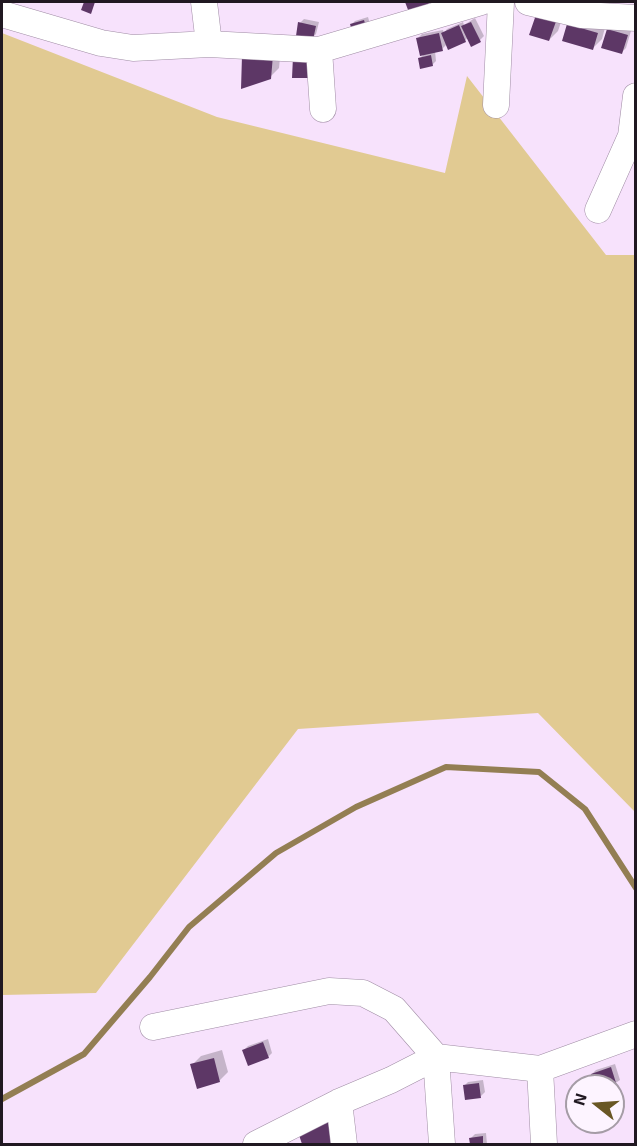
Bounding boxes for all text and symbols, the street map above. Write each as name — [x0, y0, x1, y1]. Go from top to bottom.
north arrow — [565, 1074, 625, 1134]
text: N — [568, 1091, 590, 1107]

